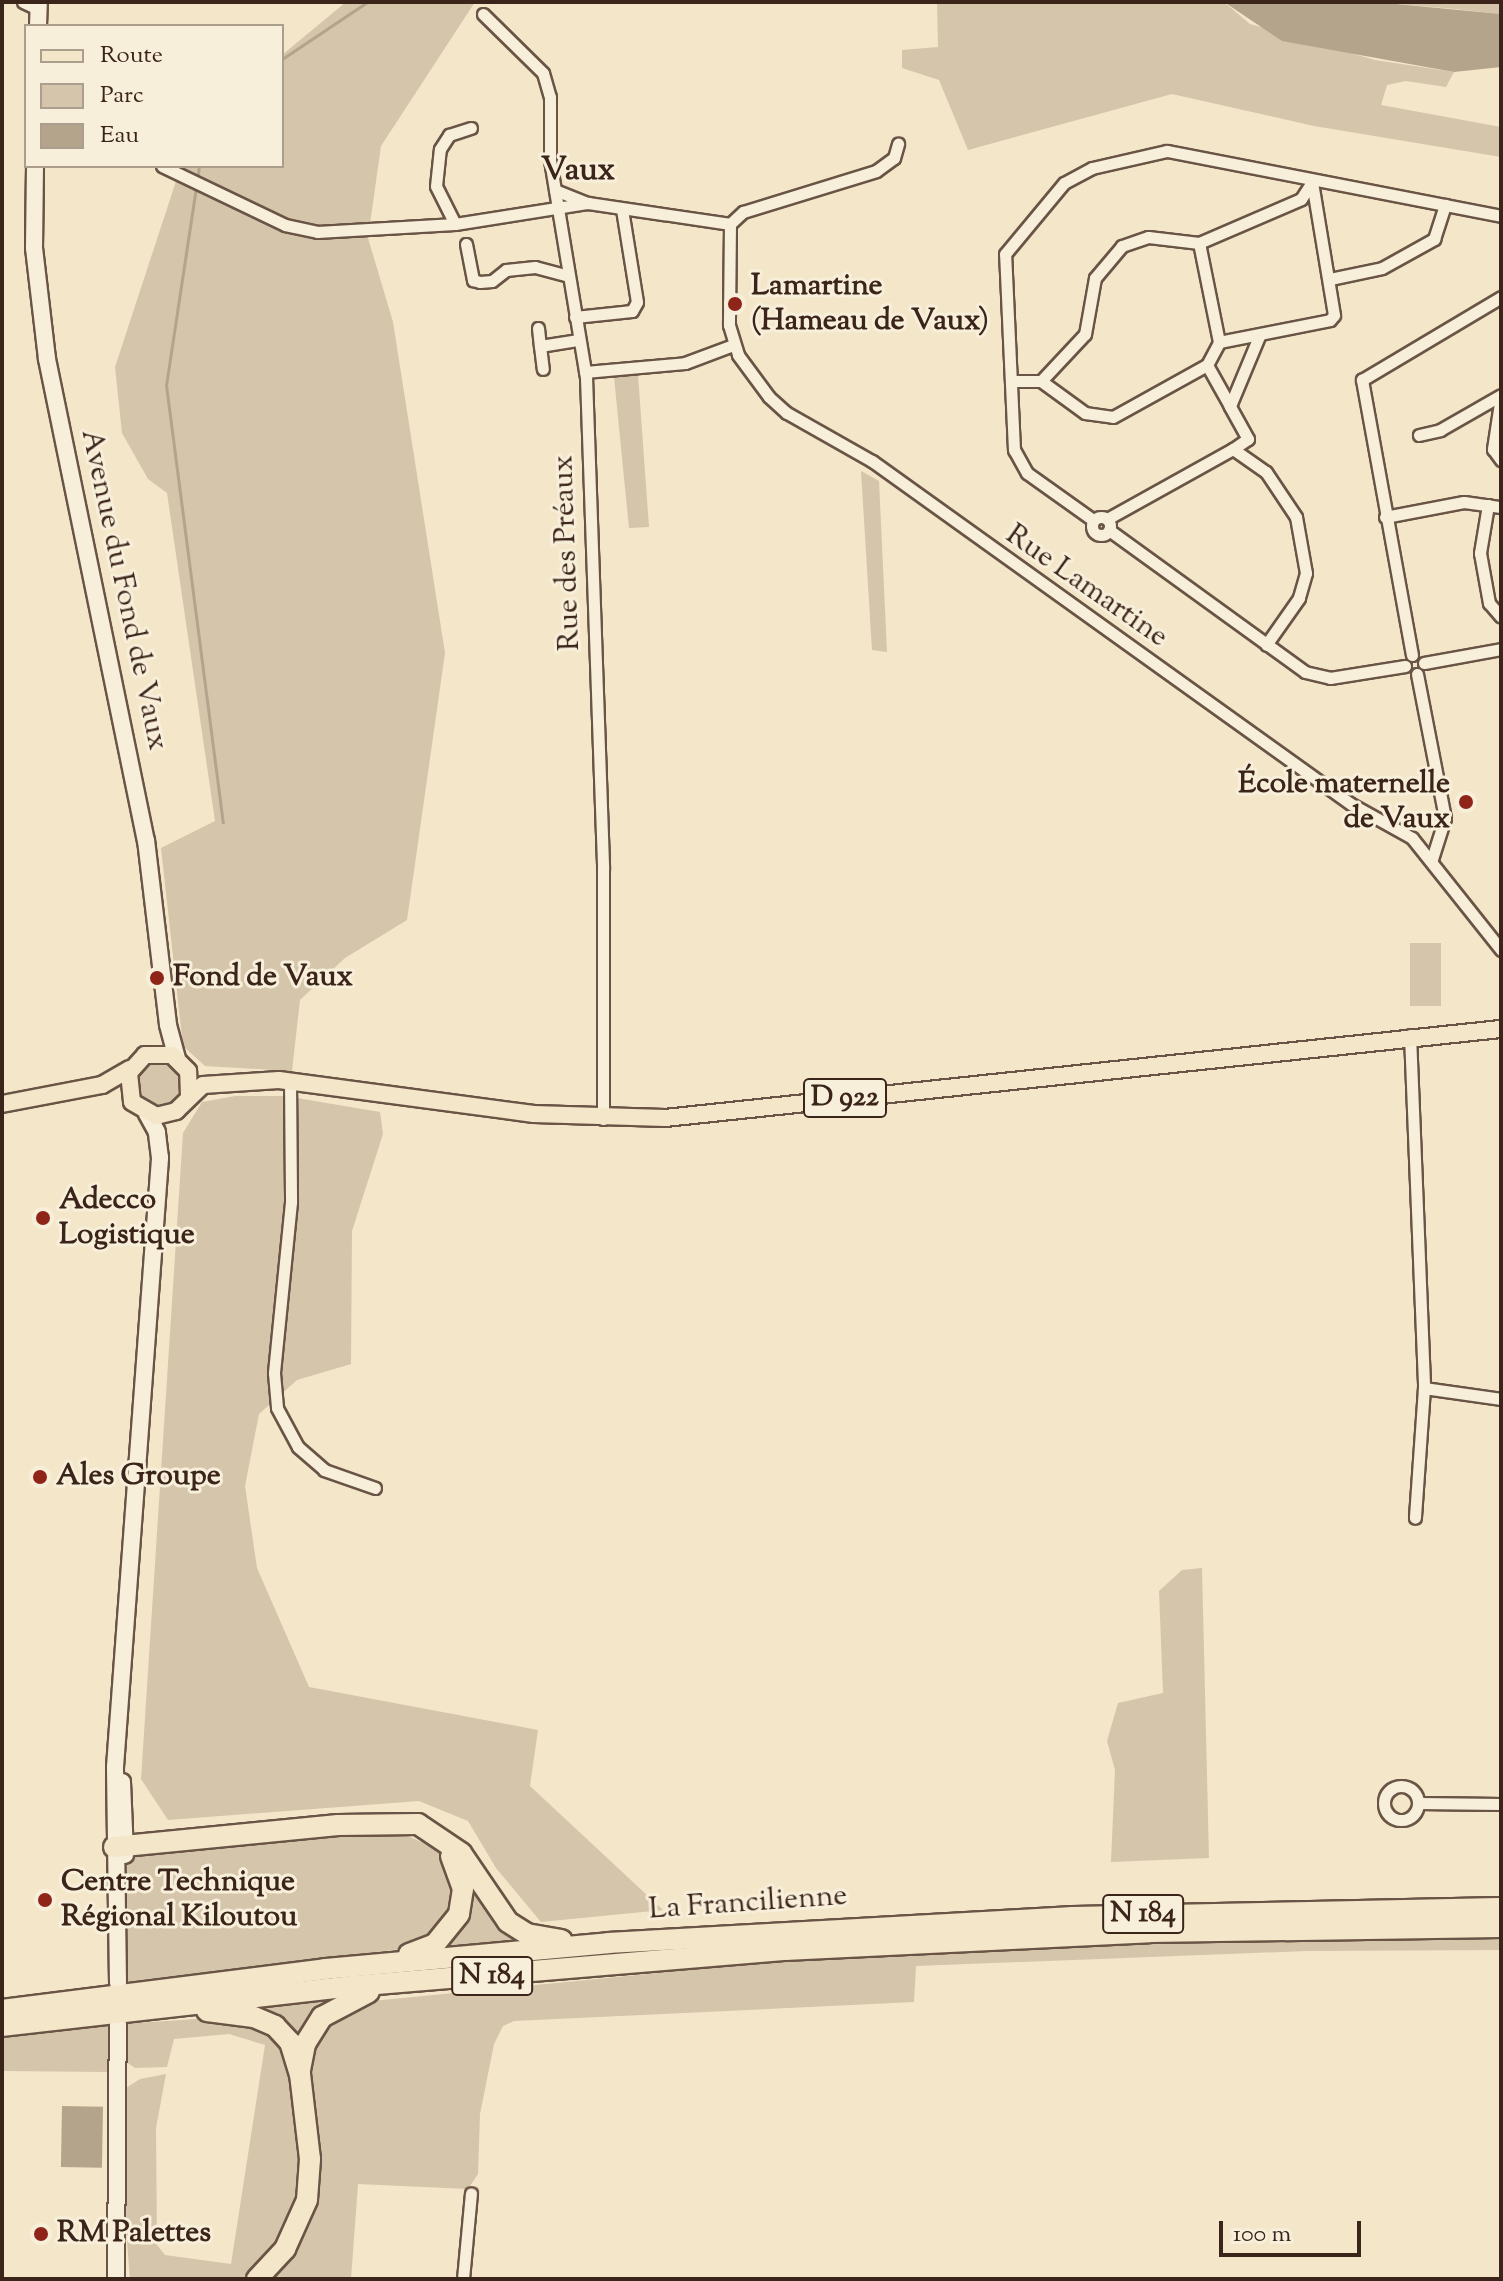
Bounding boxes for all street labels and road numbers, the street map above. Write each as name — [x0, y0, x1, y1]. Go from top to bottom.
street label: Avenue du Fond de Vaux — [71, 426, 175, 754]
street label: Rue des Préaux — [547, 454, 589, 652]
street label: Rue Lamartine — [998, 518, 1174, 656]
road number: D 922 — [803, 1074, 887, 1122]
street label: La Francilienne — [648, 1879, 848, 1929]
road number: N 184 — [1101, 1890, 1185, 1938]
road number: N 184 — [450, 1952, 534, 2000]

